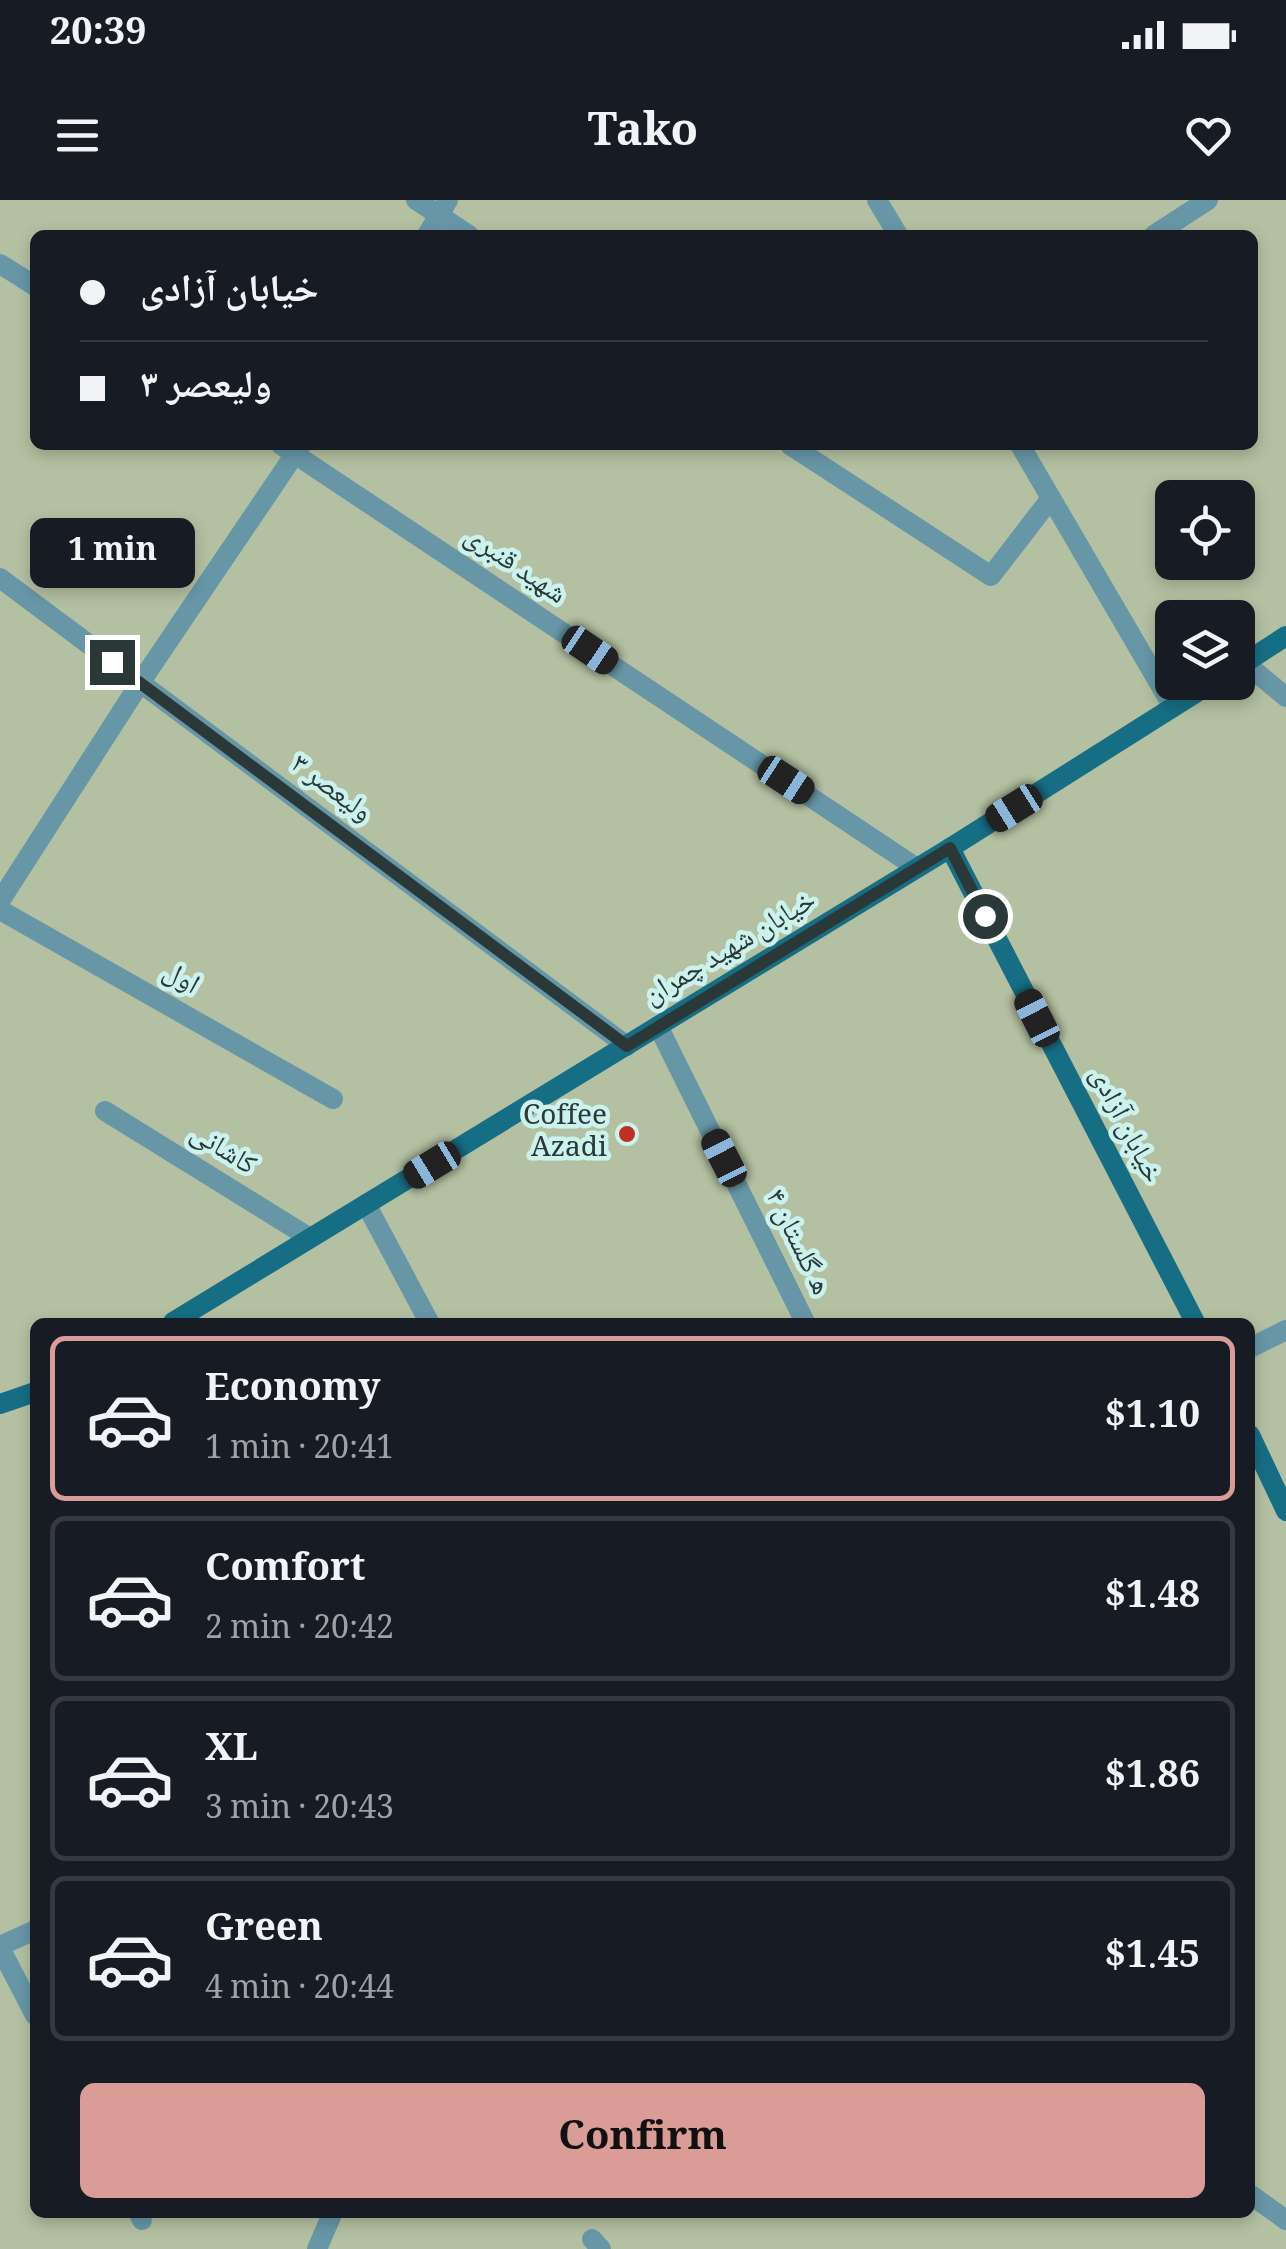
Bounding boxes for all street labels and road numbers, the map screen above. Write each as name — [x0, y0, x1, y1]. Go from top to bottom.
street label: شهید قنبری — [453, 515, 575, 619]
street label: ولیعصر ۳ — [279, 743, 381, 837]
street label: خیابان شهید چمران — [635, 879, 827, 1021]
street label: اول — [152, 950, 208, 1010]
street label: خیابان آزادی — [1074, 1059, 1174, 1193]
street label: کاشانی — [179, 1112, 265, 1190]
street label: ه گلستان ۴ — [750, 1182, 842, 1304]

